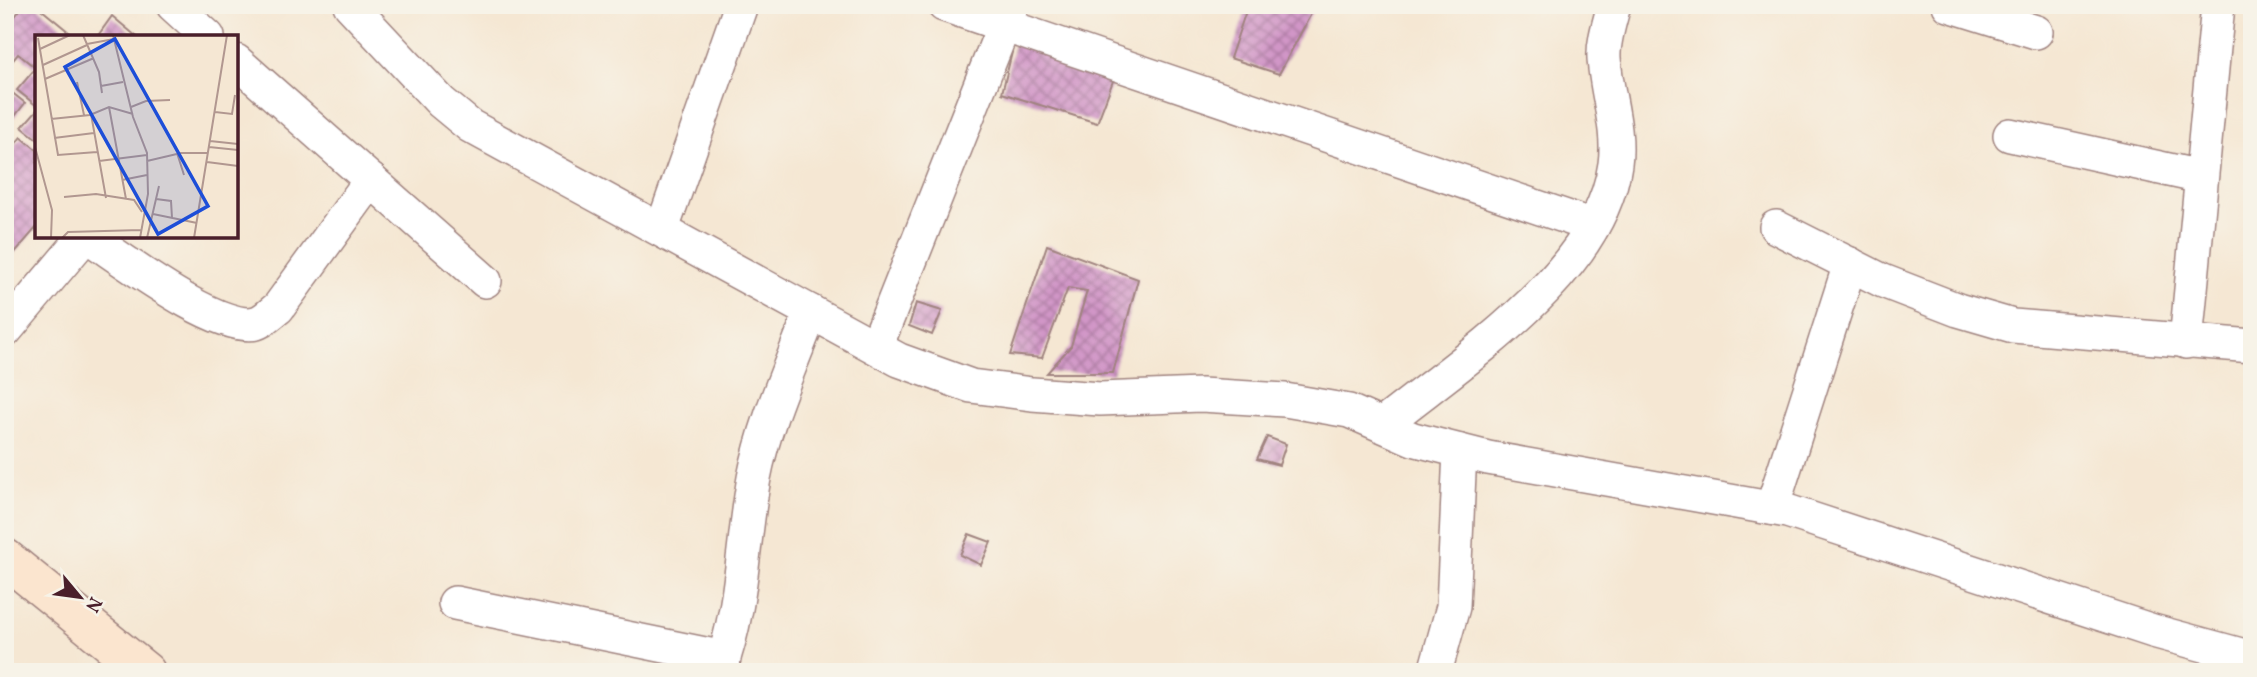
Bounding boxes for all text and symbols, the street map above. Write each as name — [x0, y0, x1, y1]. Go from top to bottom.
inset map — [35, 35, 238, 238]
north arrow — [46, 562, 116, 632]
text: N — [78, 592, 108, 617]

